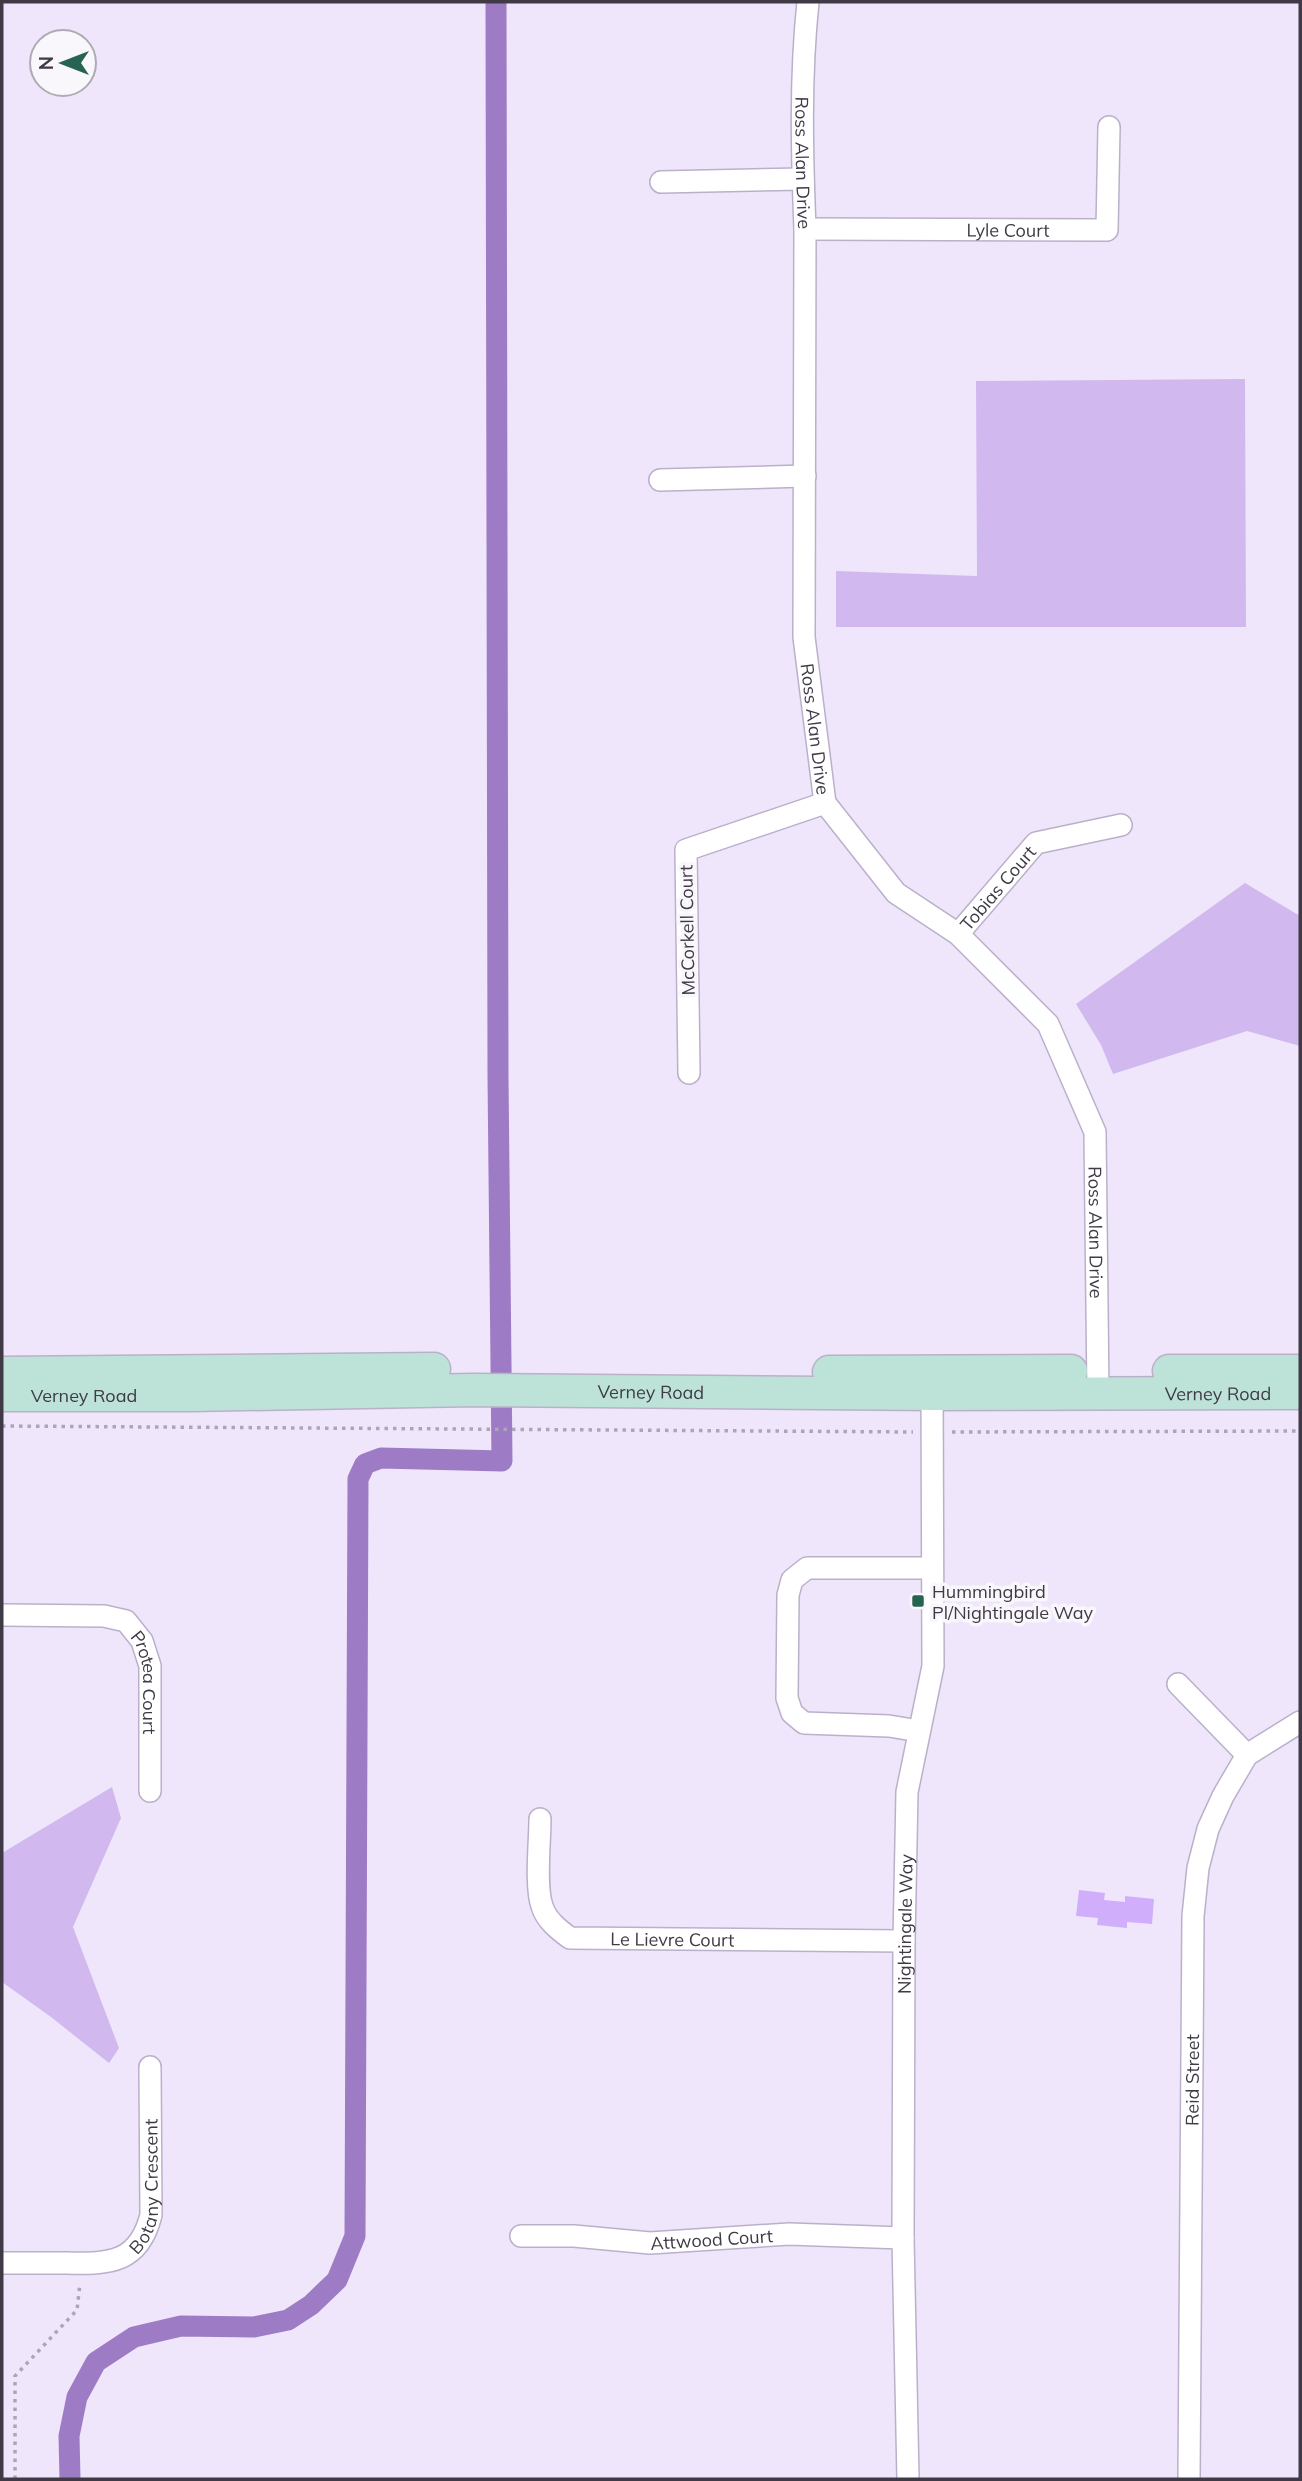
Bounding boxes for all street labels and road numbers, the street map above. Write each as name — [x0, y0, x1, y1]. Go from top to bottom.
street label: Ross Alan Drive — [791, 97, 816, 229]
street label: Lyle Court — [966, 218, 1050, 241]
street label: Ross Alan Drive — [796, 662, 835, 796]
street label: Tobias Court — [955, 840, 1041, 935]
street label: McCorkell Court — [674, 865, 700, 995]
street label: Ross Alan Drive — [1084, 1166, 1108, 1299]
street label: Verney Road — [598, 1380, 704, 1404]
street label: Verney Road — [1165, 1382, 1271, 1405]
street label: Verney Road — [31, 1384, 137, 1407]
street label: Protea Court — [126, 1625, 162, 1734]
street label: Nightingale Way — [892, 1853, 917, 1994]
street label: Le Lievre Court — [610, 1927, 735, 1951]
street label: Reid Street — [1180, 2034, 1204, 2126]
street label: Botany Crescent — [123, 2119, 163, 2258]
street label: Attwood Court — [650, 2224, 774, 2254]

